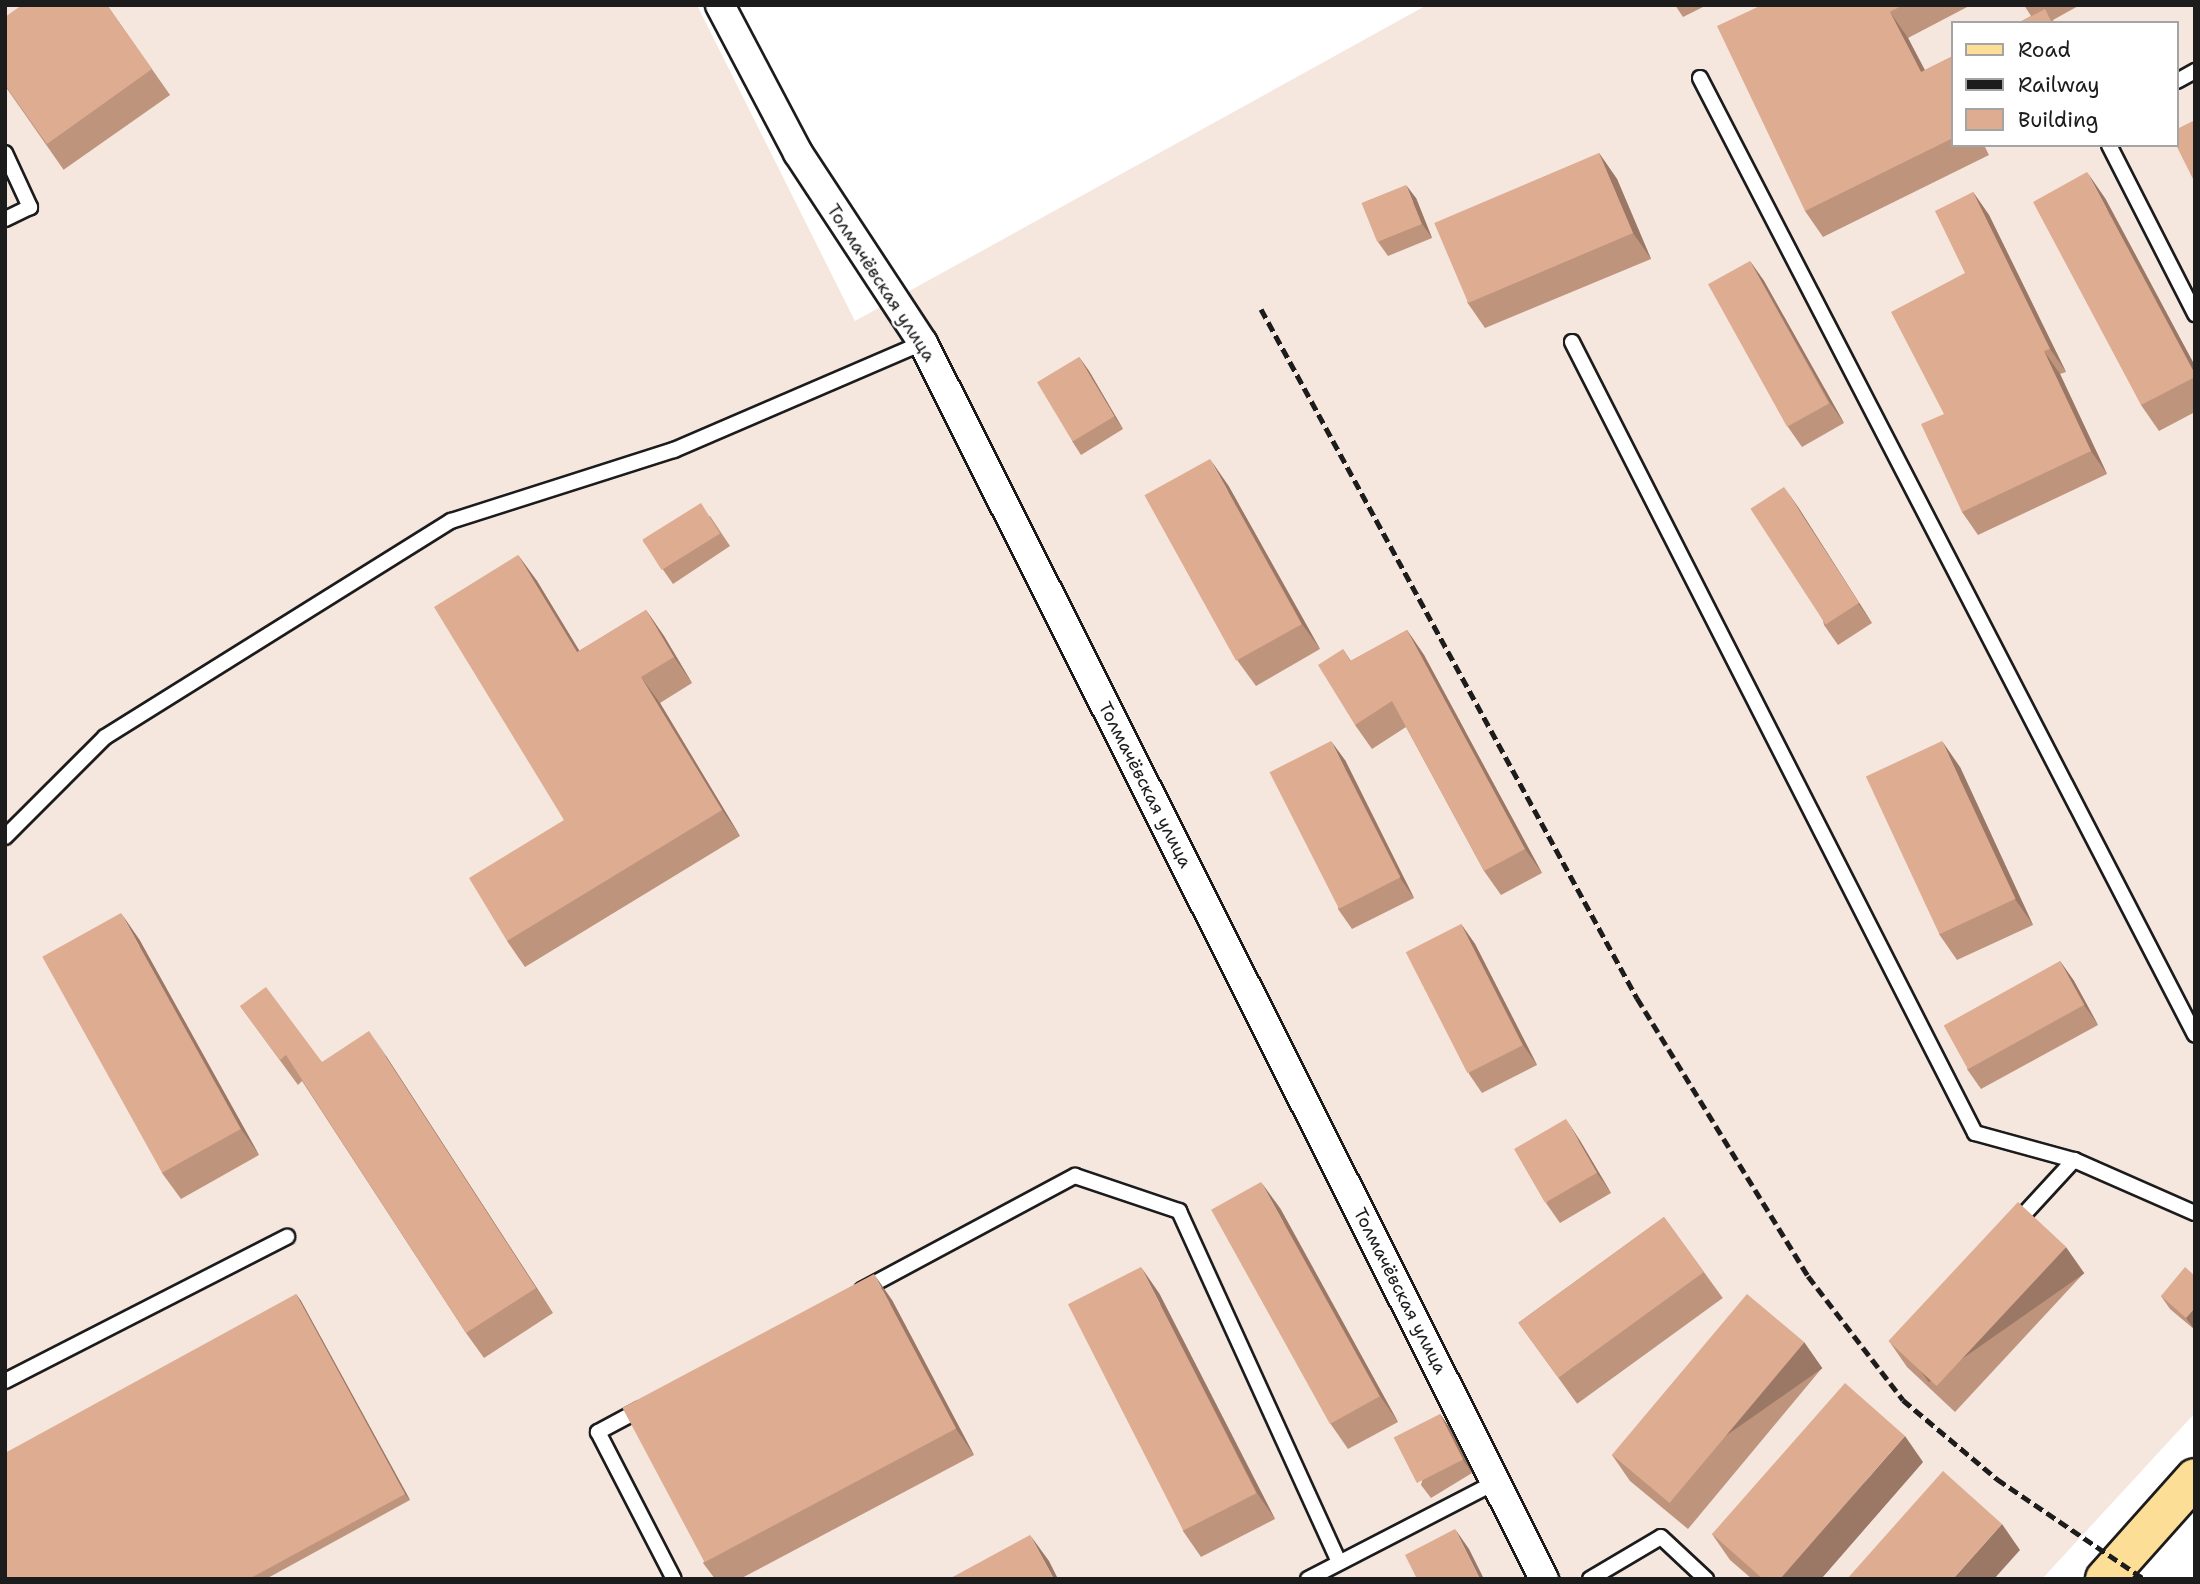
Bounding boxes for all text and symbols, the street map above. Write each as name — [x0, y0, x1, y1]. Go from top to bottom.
legend — [1952, 21, 2179, 147]
text: Road — [2018, 36, 2071, 64]
text: Railway — [2018, 71, 2100, 99]
text: Building — [2018, 106, 2098, 134]
street label: Толмачёвская улица — [822, 200, 940, 366]
street label: Толмачёвская улица — [1094, 698, 1196, 872]
street label: Толмачёвская улица — [1349, 1204, 1451, 1378]

